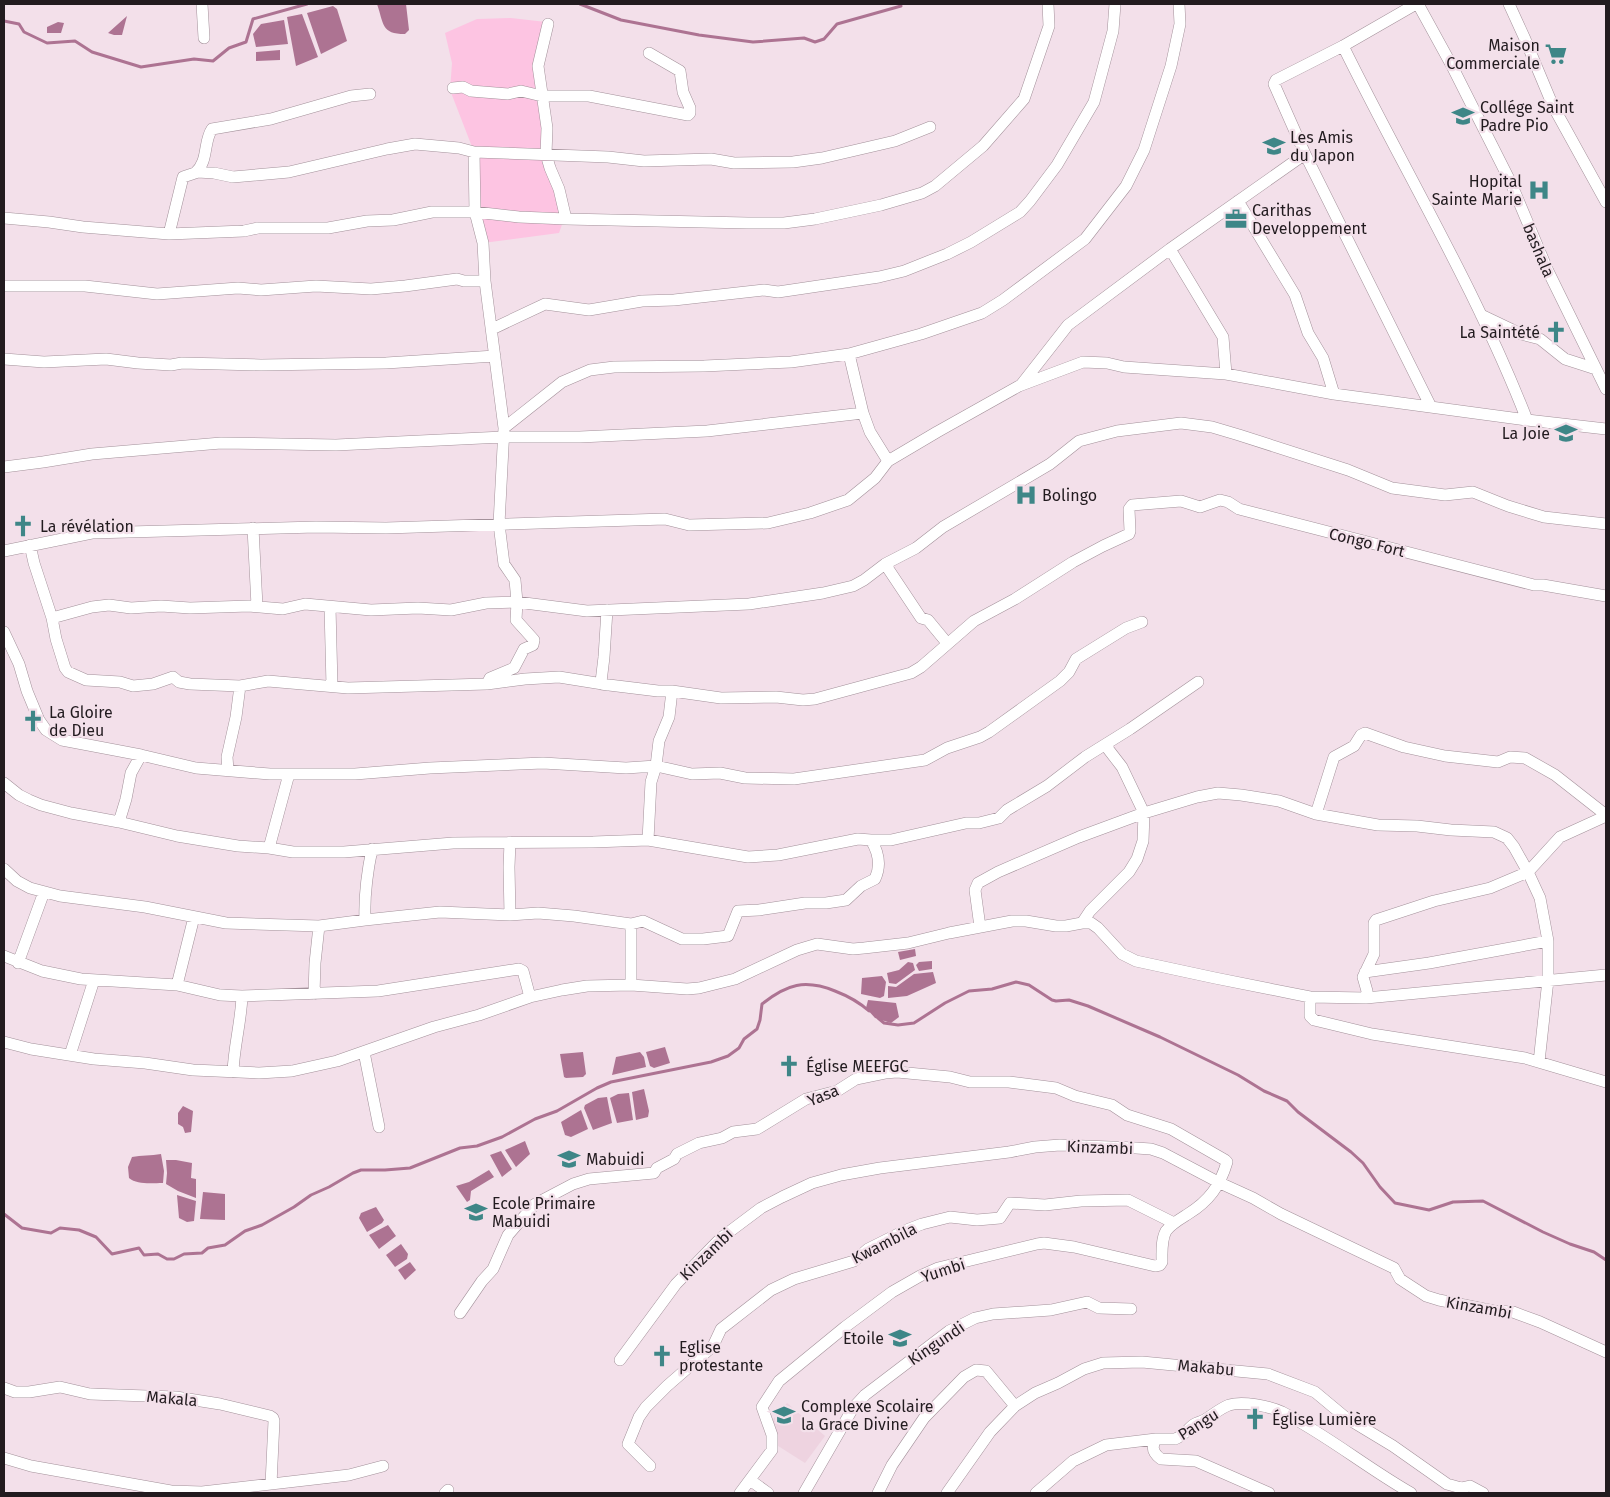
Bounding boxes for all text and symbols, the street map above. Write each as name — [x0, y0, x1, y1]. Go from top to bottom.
place label: Maison Commerciale — [1446, 36, 1540, 73]
supermarket icon: Maison Commerciale — [1543, 41, 1569, 67]
place label: Collége Saint Padre Pio — [1480, 98, 1574, 135]
school or university icon: Collége Saint Padre Pio — [1450, 103, 1476, 129]
place label: Les Amis du Japon — [1290, 128, 1355, 165]
school or university icon: Les Amis du Japon — [1261, 133, 1287, 159]
place label: Hopital Sainte Marie — [1432, 172, 1522, 209]
hospital icon: Hopital Sainte Marie — [1526, 177, 1552, 203]
place label: Carithas Developpement — [1252, 201, 1367, 238]
office icon: Carithas Developpement — [1223, 206, 1249, 232]
street label: bashala — [1519, 220, 1558, 280]
church icon: La Saintété — [1543, 319, 1569, 345]
place label: La Saintété — [1459, 323, 1540, 342]
school or university icon: La Joie — [1553, 420, 1579, 446]
place label: La Joie — [1502, 424, 1550, 443]
hospital icon: Bolingo — [1013, 482, 1039, 508]
place label: Bolingo — [1042, 486, 1097, 505]
church icon: La révélation — [10, 513, 36, 539]
place label: La révélation — [40, 517, 134, 536]
street label: Congo Fort — [1327, 524, 1407, 561]
place label: La Gloire de Dieu — [49, 703, 113, 740]
church icon: La Gloire de Dieu — [20, 708, 46, 734]
church icon: Église MEEFGC — [776, 1053, 802, 1079]
place label: Église MEEFGC — [806, 1056, 908, 1076]
street label: Yasa — [805, 1081, 842, 1110]
street label: Kinzambi — [1066, 1137, 1134, 1158]
school or university icon: Mabuidi — [556, 1146, 582, 1172]
place label: Mabuidi — [586, 1150, 645, 1169]
place label: Ecole Primaire Mabuidi — [492, 1194, 596, 1231]
school or university icon: Ecole Primaire Mabuidi — [463, 1199, 489, 1225]
street label: Kwambila — [849, 1219, 920, 1268]
street label: Kinzambi — [676, 1224, 737, 1284]
street label: Yumbi — [919, 1254, 968, 1286]
street label: Kinzambi — [1445, 1292, 1513, 1323]
street label: Kingundi — [904, 1318, 968, 1369]
school or university icon: Etoile — [887, 1325, 913, 1351]
place label: Etoile — [843, 1329, 884, 1348]
place label: Eglise protestante — [679, 1338, 763, 1375]
church icon: Eglise protestante — [649, 1343, 675, 1369]
street label: Makabu — [1177, 1356, 1235, 1379]
street label: Makala — [146, 1387, 198, 1410]
place label: Complexe Scolaire la Grace Divine — [801, 1397, 934, 1434]
school or university icon: Complexe Scolaire la Grace Divine — [771, 1402, 797, 1428]
street label: Pangu — [1175, 1405, 1222, 1444]
church icon: Église Lumière — [1242, 1406, 1268, 1432]
place label: Église Lumière — [1272, 1409, 1377, 1429]

